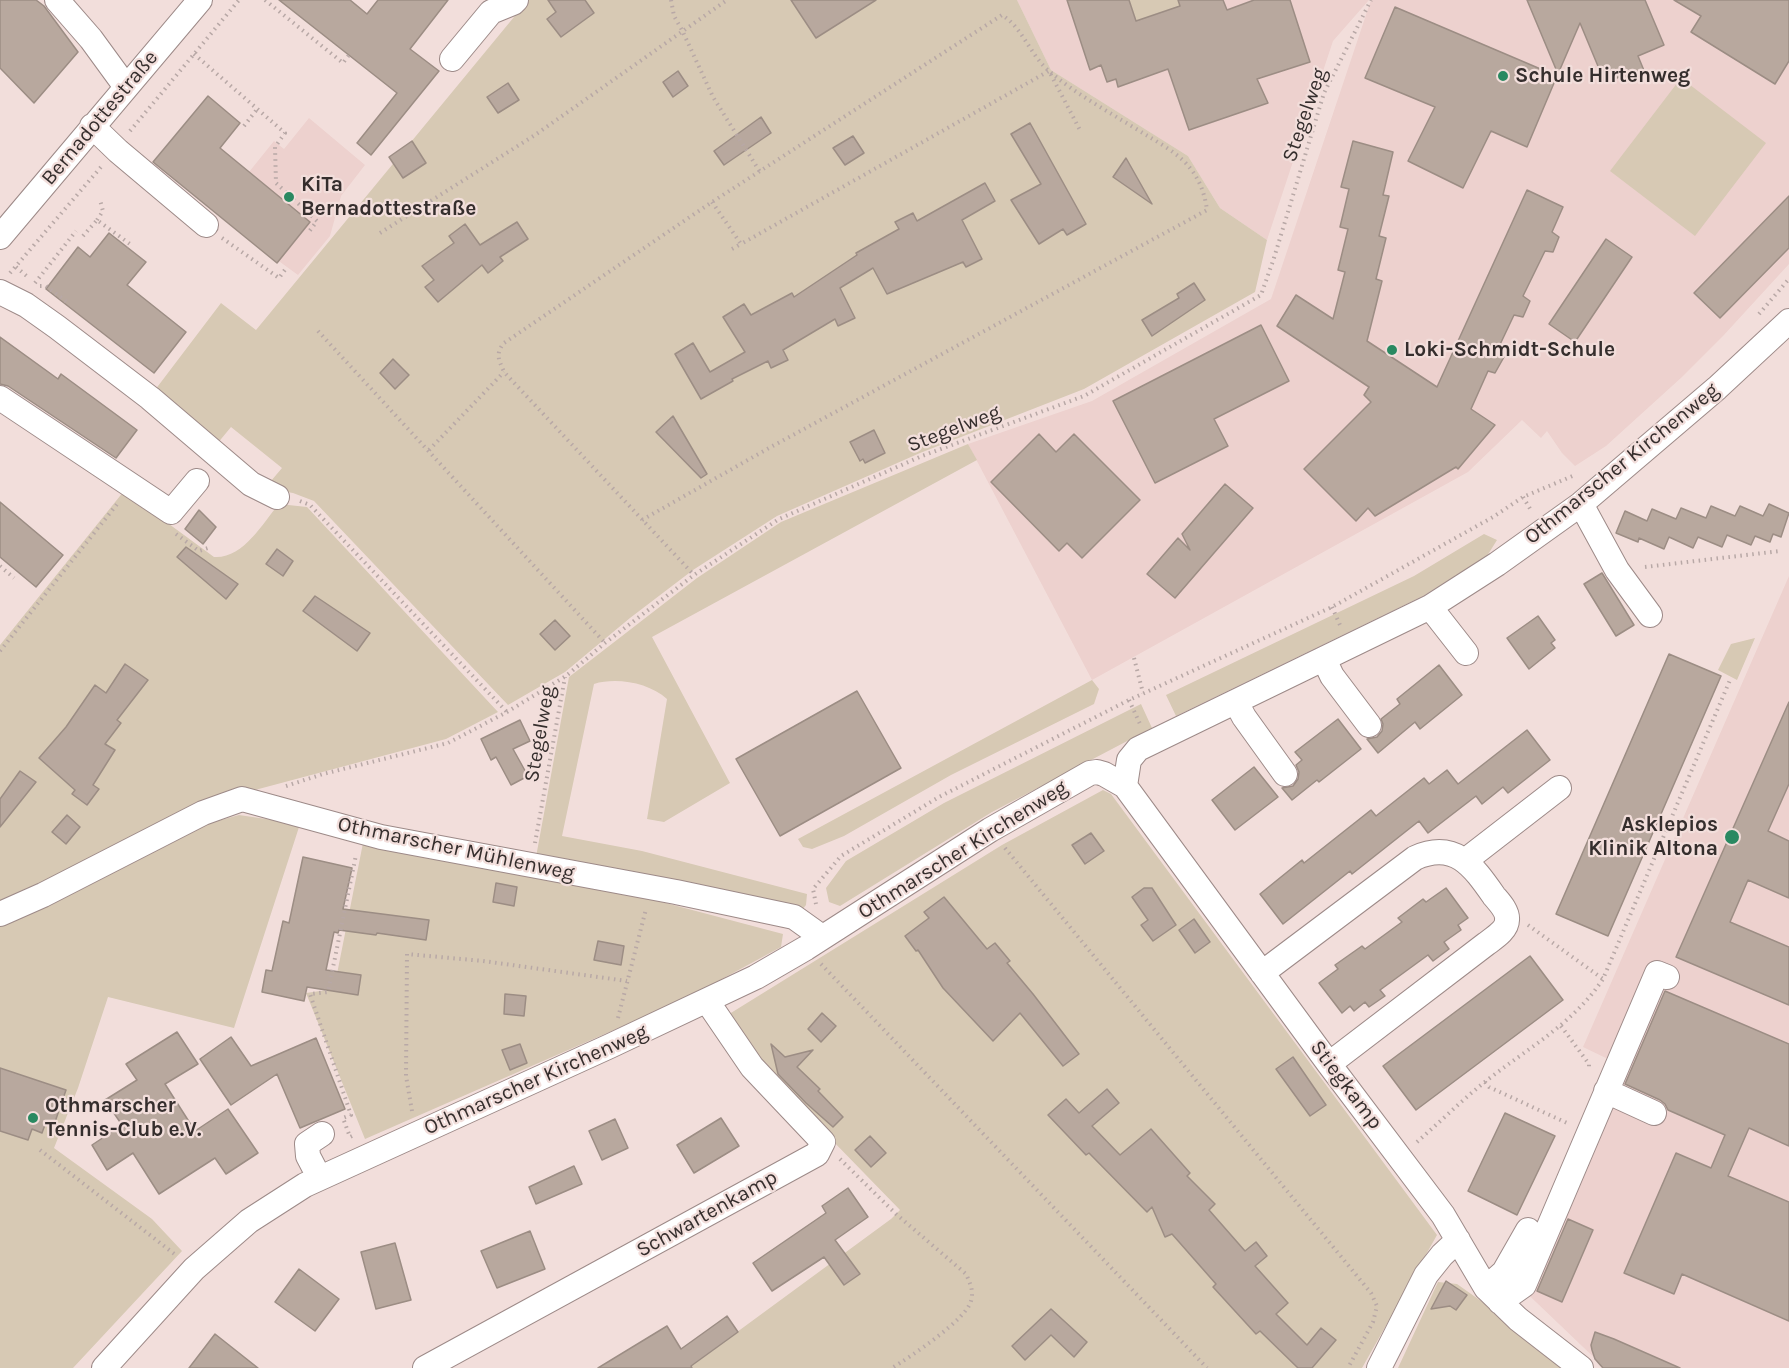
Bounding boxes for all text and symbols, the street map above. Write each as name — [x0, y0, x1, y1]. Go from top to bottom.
street label: Bernadottestraße — [36, 46, 164, 190]
place label: Schule Hirtenweg — [1515, 63, 1690, 89]
street label: Stegelweg — [1277, 65, 1333, 165]
marker: Schule Hirtenweg — [1496, 69, 1510, 83]
place label: KiTa Bernadottestraße — [301, 172, 476, 222]
marker: KiTa Bernadottestraße — [282, 190, 296, 204]
place label: Loki-Schmidt-Schule — [1404, 337, 1615, 363]
marker: Loki-Schmidt-Schule — [1385, 343, 1399, 357]
street label: Othmarscher Kirchenweg — [1520, 378, 1724, 550]
street label: Stegelweg — [904, 400, 1004, 458]
street label: Stegelweg — [519, 684, 561, 784]
street label: Othmarscher Kirchenweg — [854, 775, 1072, 925]
street label: Othmarscher Mühlenweg — [335, 812, 577, 886]
place label: Asklepios Klinik Altona — [1588, 812, 1718, 862]
marker: Asklepios Klinik Altona — [1723, 828, 1741, 846]
street label: Othmarscher Kirchenweg — [420, 1019, 652, 1141]
street label: Stiegkamp — [1304, 1036, 1388, 1134]
place label: Othmarscher Tennis-Club e.V. — [45, 1093, 201, 1143]
marker: Othmarscher Tennis-Club e.V. — [26, 1111, 40, 1125]
street label: Schwartenkamp — [632, 1165, 782, 1263]

